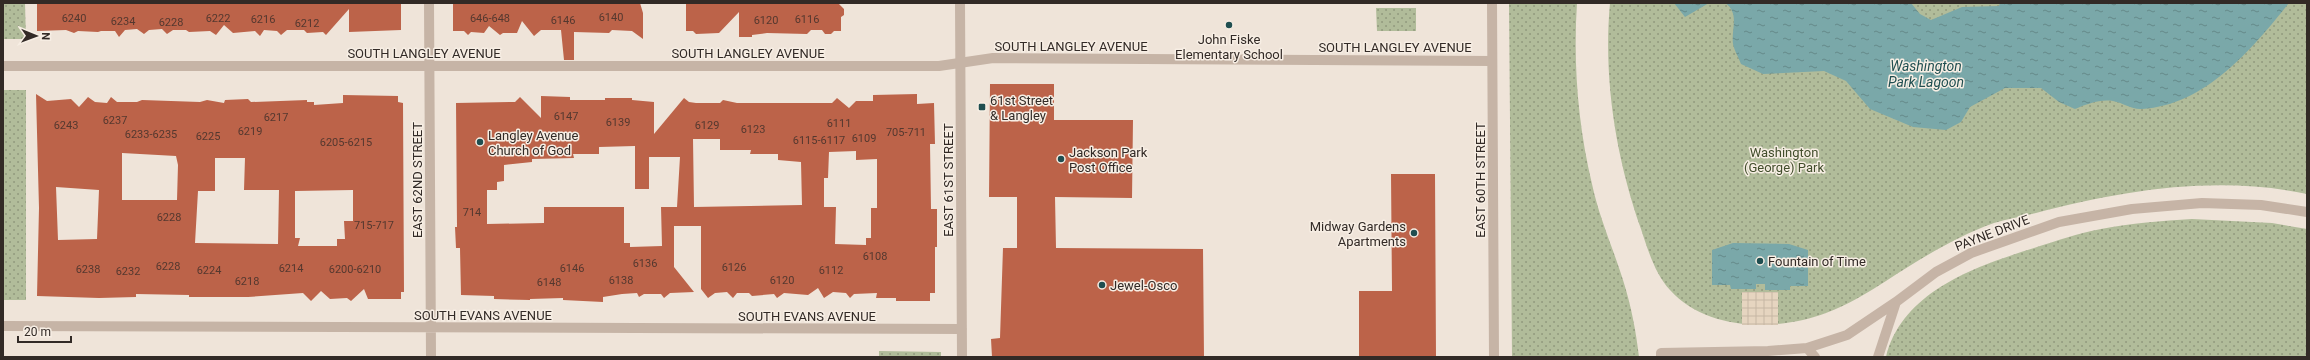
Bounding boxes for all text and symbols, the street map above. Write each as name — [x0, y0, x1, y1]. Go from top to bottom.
house number: 6140 — [599, 11, 623, 24]
house number: 6240 — [62, 12, 86, 25]
house number: 6222 — [206, 12, 230, 25]
house number: 646-648 — [470, 12, 510, 25]
house number: 6216 — [251, 13, 275, 26]
house number: 6116 — [795, 13, 819, 26]
house number: 6146 — [551, 14, 575, 27]
house number: 6120 — [754, 14, 778, 27]
house number: 6234 — [111, 15, 135, 28]
north arrow — [16, 16, 56, 56]
house number: 6228 — [159, 16, 183, 29]
house number: 6212 — [295, 17, 319, 30]
marker: John Fiske Elementary School — [1224, 20, 1234, 30]
text: N — [39, 32, 52, 40]
place label: John Fiske Elementary School — [1175, 32, 1283, 62]
street label: SOUTH LANGLEY AVENUE — [994, 39, 1148, 54]
street label: SOUTH LANGLEY AVENUE — [1318, 40, 1472, 55]
street label: SOUTH LANGLEY AVENUE — [347, 46, 501, 61]
street label: SOUTH LANGLEY AVENUE — [671, 46, 825, 61]
water label: Washington Park Lagoon — [1888, 58, 1964, 90]
place label: 61st Street & Langley — [990, 93, 1053, 123]
marker: 61st Street & Langley — [977, 102, 987, 112]
house number: 6147 — [554, 110, 578, 123]
house number: 6217 — [264, 111, 288, 124]
house number: 6237 — [103, 114, 127, 127]
house number: 6139 — [606, 116, 630, 129]
house number: 6111 — [827, 117, 851, 130]
house number: 6243 — [54, 119, 78, 132]
house number: 6129 — [695, 119, 719, 132]
street label: EAST 62ND STREET — [410, 122, 425, 238]
street label: EAST 60TH STREET — [1473, 122, 1488, 238]
house number: 6123 — [741, 123, 765, 136]
street label: EAST 61ST STREET — [941, 123, 956, 237]
house number: 6219 — [238, 125, 262, 138]
house number: 705-711 — [886, 126, 926, 139]
house number: 6233-6235 — [125, 128, 177, 141]
place label: Langley Avenue Church of God — [488, 128, 579, 158]
house number: 6225 — [196, 130, 220, 143]
house number: 6109 — [852, 132, 876, 145]
house number: 6115-6117 — [793, 134, 845, 147]
house number: 6205-6215 — [320, 136, 372, 149]
marker: Langley Avenue Church of God — [475, 137, 485, 147]
place label: Jackson Park Post Office — [1069, 145, 1148, 175]
park label: Washington (George) Park — [1744, 145, 1824, 175]
marker: Jackson Park Post Office — [1056, 154, 1066, 164]
house number: 714 — [463, 206, 481, 219]
house number: 6228 — [157, 211, 181, 224]
street label: PAYNE DRIVE — [1953, 212, 2031, 254]
house number: 715-717 — [354, 219, 394, 232]
place label: Midway Gardens Apartments — [1310, 219, 1406, 249]
marker: Midway Gardens Apartments — [1409, 228, 1419, 238]
house number: 6108 — [863, 250, 887, 263]
place label: Fountain of Time — [1768, 254, 1866, 269]
marker: Fountain of Time — [1755, 256, 1765, 266]
house number: 6136 — [633, 257, 657, 270]
house number: 6228 — [156, 260, 180, 273]
house number: 6126 — [722, 261, 746, 274]
house number: 6214 — [279, 262, 303, 275]
house number: 6146 — [560, 262, 584, 275]
house number: 6238 — [76, 263, 100, 276]
house number: 6200-6210 — [329, 263, 381, 276]
house number: 6224 — [197, 264, 221, 277]
house number: 6112 — [819, 264, 843, 277]
house number: 6232 — [116, 265, 140, 278]
house number: 6138 — [609, 274, 633, 287]
house number: 6120 — [770, 274, 794, 287]
house number: 6218 — [235, 275, 259, 288]
house number: 6148 — [537, 276, 561, 289]
place label: Jewel-Osco — [1110, 278, 1177, 293]
marker: Jewel-Osco — [1097, 280, 1107, 290]
street label: SOUTH EVANS AVENUE — [414, 308, 552, 323]
street label: SOUTH EVANS AVENUE — [738, 309, 876, 324]
scale bar — [18, 318, 71, 344]
text: 20 m — [24, 325, 51, 339]

